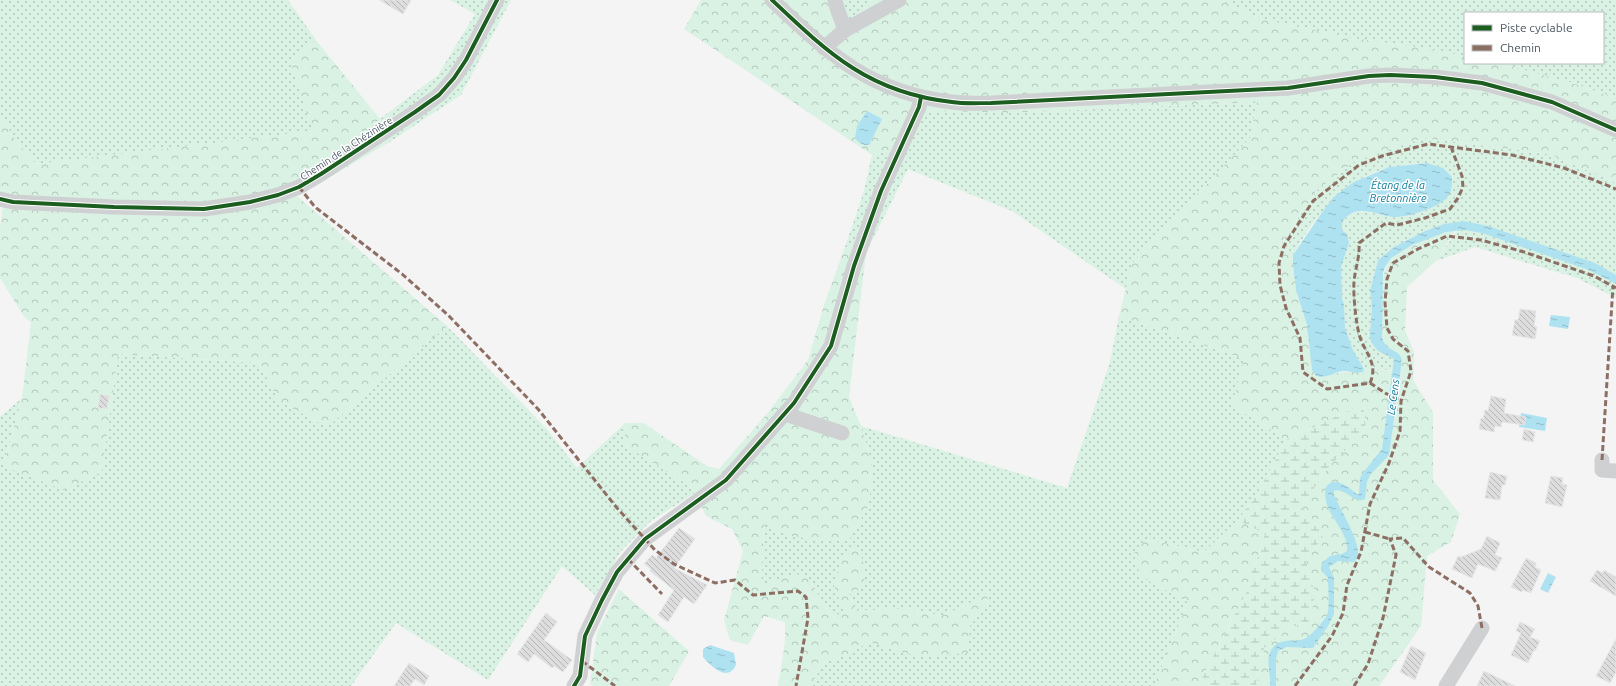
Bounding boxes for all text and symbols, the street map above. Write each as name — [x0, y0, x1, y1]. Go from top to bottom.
legend — [1464, 12, 1604, 64]
text: Piste cyclable — [1500, 21, 1573, 34]
text: Chemin — [1500, 41, 1541, 54]
street label: Chemin de la Chézinière — [298, 115, 394, 182]
water label: Étang de la Bretonnière — [1369, 178, 1427, 204]
water label: Le Cens — [1385, 378, 1401, 416]

